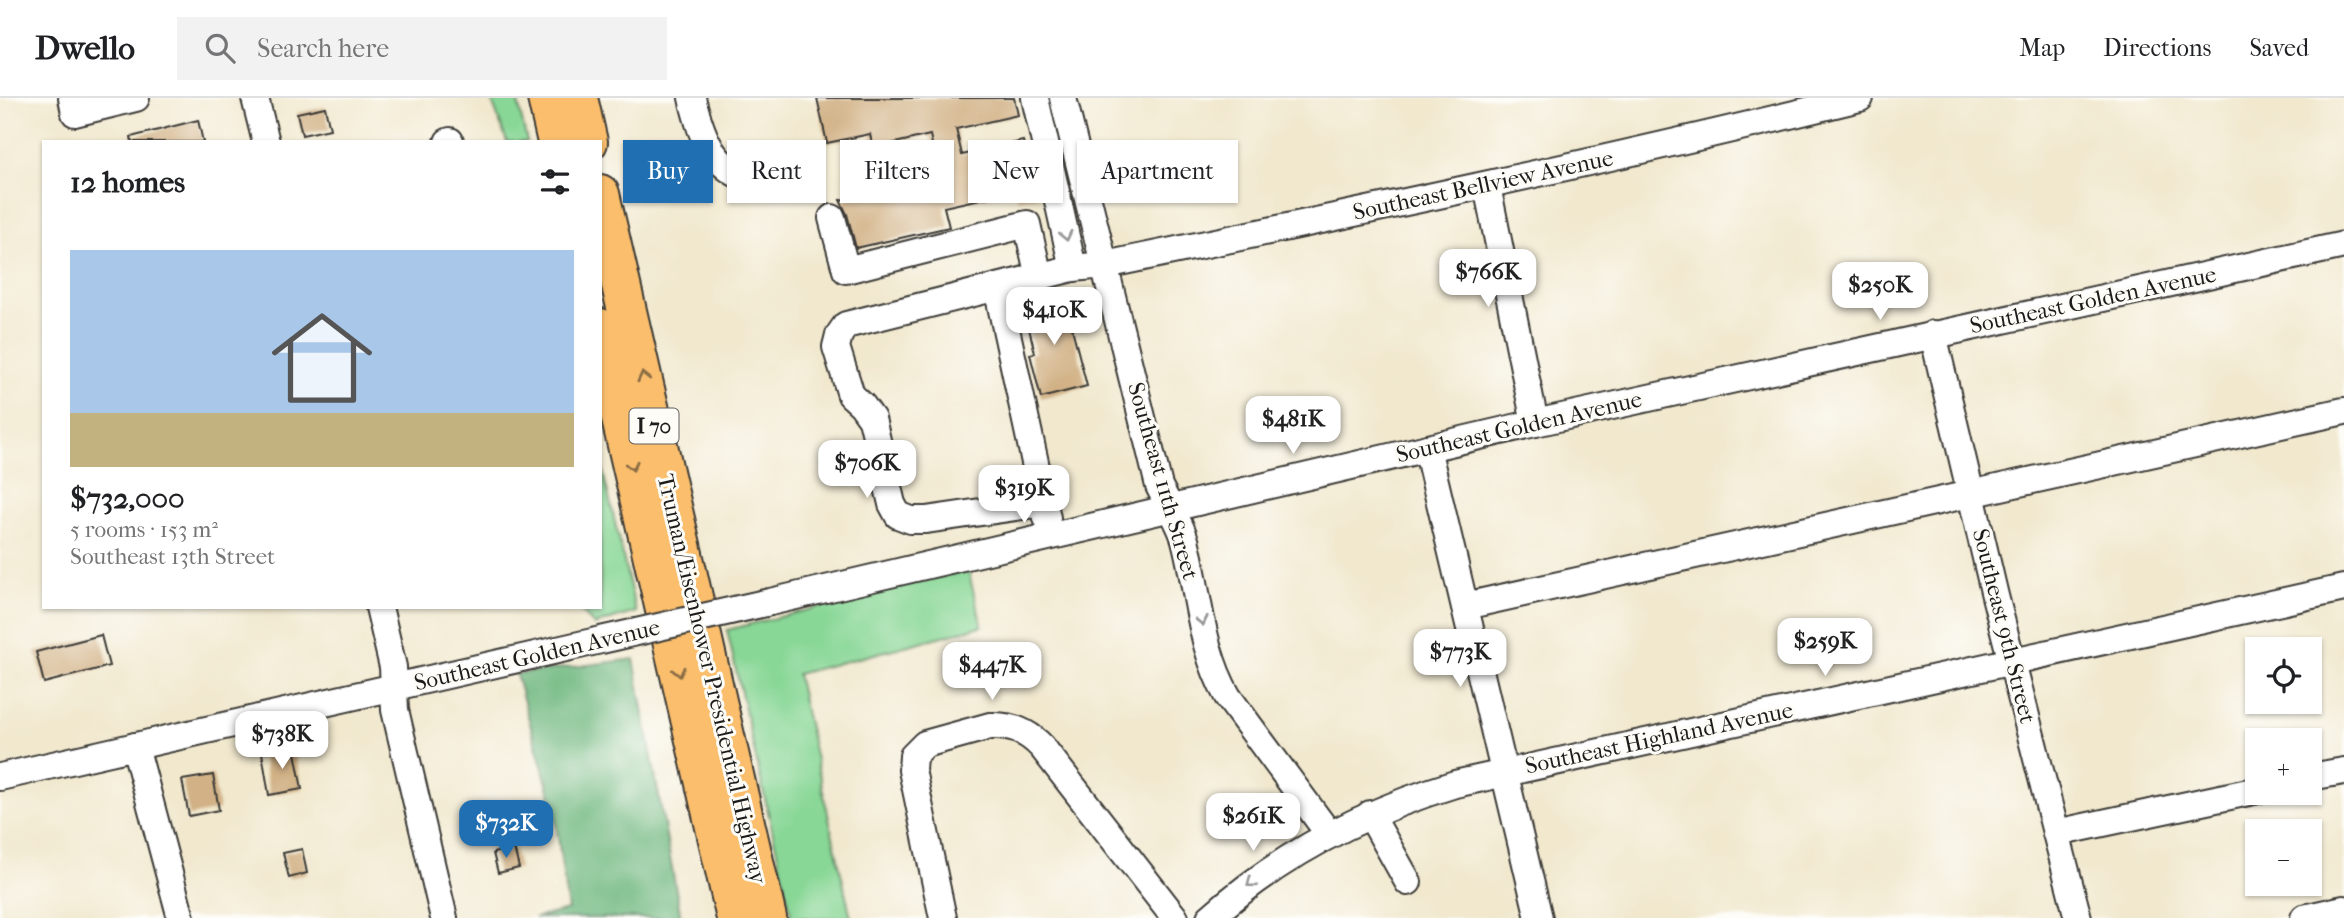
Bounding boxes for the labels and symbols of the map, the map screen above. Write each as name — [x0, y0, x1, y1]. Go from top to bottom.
street label: Southeast Bellview Avenue — [1350, 144, 1616, 226]
one-way arrow — [1057, 230, 1072, 242]
pin: $766K — [1439, 250, 1537, 309]
street label: Southeast Golden Avenue — [1967, 261, 2219, 339]
pin: $250K — [1831, 262, 1929, 322]
pin: $410K — [1005, 288, 1103, 347]
one-way arrow — [636, 372, 651, 384]
street label: Southeast 11th Street — [1122, 379, 1204, 583]
street label: Southeast Golden Avenue — [1394, 386, 1644, 468]
pin: $481K — [1244, 396, 1342, 456]
road number: I 70 — [630, 408, 678, 444]
pin: $706K — [818, 440, 916, 500]
one-way arrow — [624, 460, 638, 472]
pin: $319K — [975, 466, 1073, 525]
street label: Truman/Eisenhower Presidential Highway — [652, 472, 772, 887]
street label: Southeast 9th Street — [1967, 526, 2041, 726]
street label: Southeast Golden Avenue — [412, 614, 662, 696]
one-way arrow — [1193, 615, 1208, 627]
pin: $259K — [1776, 618, 1874, 678]
pin: $773K — [1411, 630, 1509, 689]
pin: $447K — [943, 642, 1041, 702]
one-way arrow — [671, 666, 686, 678]
street label: Southeast Highland Avenue — [1523, 696, 1795, 780]
pin: $738K — [233, 712, 331, 771]
pin: $261K — [1204, 794, 1302, 853]
pin: $732K — [457, 800, 555, 860]
one-way arrow — [1246, 875, 1259, 888]

